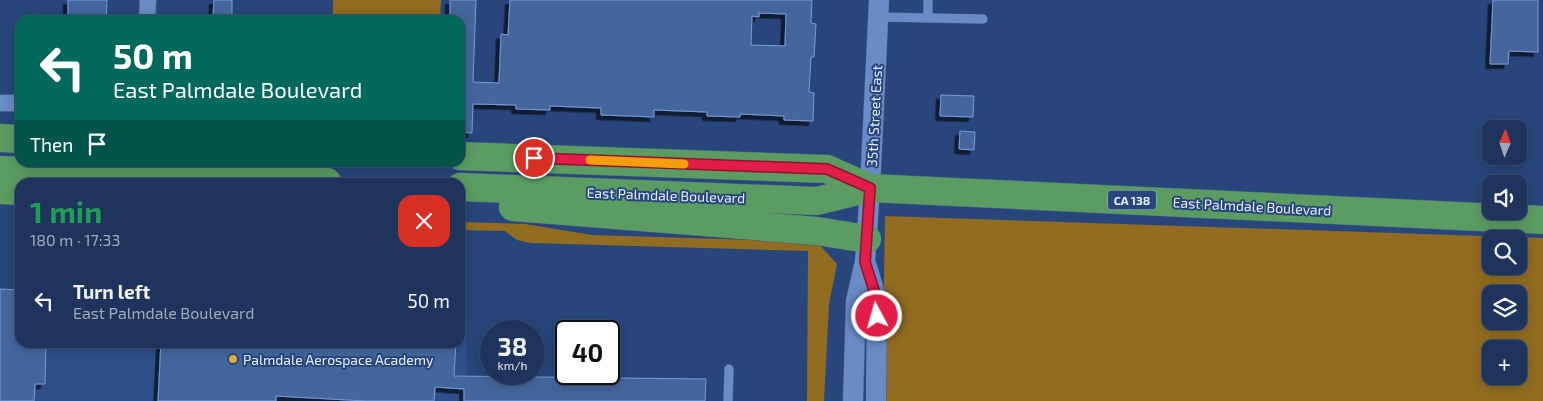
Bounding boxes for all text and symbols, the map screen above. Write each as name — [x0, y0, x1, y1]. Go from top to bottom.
text: 50 m — [113, 34, 193, 76]
icon: left — [30, 35, 95, 100]
street label: 35th Street East — [863, 65, 885, 167]
text: East Palmdale Boulevard — [113, 76, 362, 102]
north arrow — [1482, 120, 1528, 165]
map controls — [1482, 120, 1527, 385]
icon: arrive — [83, 130, 111, 158]
text: Then — [30, 133, 73, 156]
pin — [513, 137, 555, 179]
icon: arrive — [520, 144, 548, 172]
button: sound — [1482, 175, 1527, 220]
street label: East Palmdale Boulevard — [586, 184, 746, 206]
road number: CA 138 — [1108, 190, 1156, 210]
text: 1 min — [30, 193, 102, 229]
street label: East Palmdale Boulevard — [1172, 193, 1332, 219]
button: close — [398, 195, 450, 247]
text: 180 m · 17:33 — [30, 230, 120, 249]
button: search — [1482, 230, 1527, 275]
text: Turn left — [73, 280, 150, 303]
button: layers — [1482, 285, 1527, 330]
icon: left — [30, 287, 58, 315]
text: 50 m — [407, 289, 450, 312]
position arrow — [850, 289, 902, 341]
text: East Palmdale Boulevard — [73, 303, 254, 322]
speed limit sign: 40 — [555, 320, 620, 385]
text: 38 — [498, 331, 527, 361]
button: + — [1482, 340, 1527, 385]
place label: Palmdale Aerospace Academy — [243, 351, 434, 368]
marker: Palmdale Aerospace Academy — [227, 353, 239, 365]
text: km/h — [498, 358, 527, 372]

